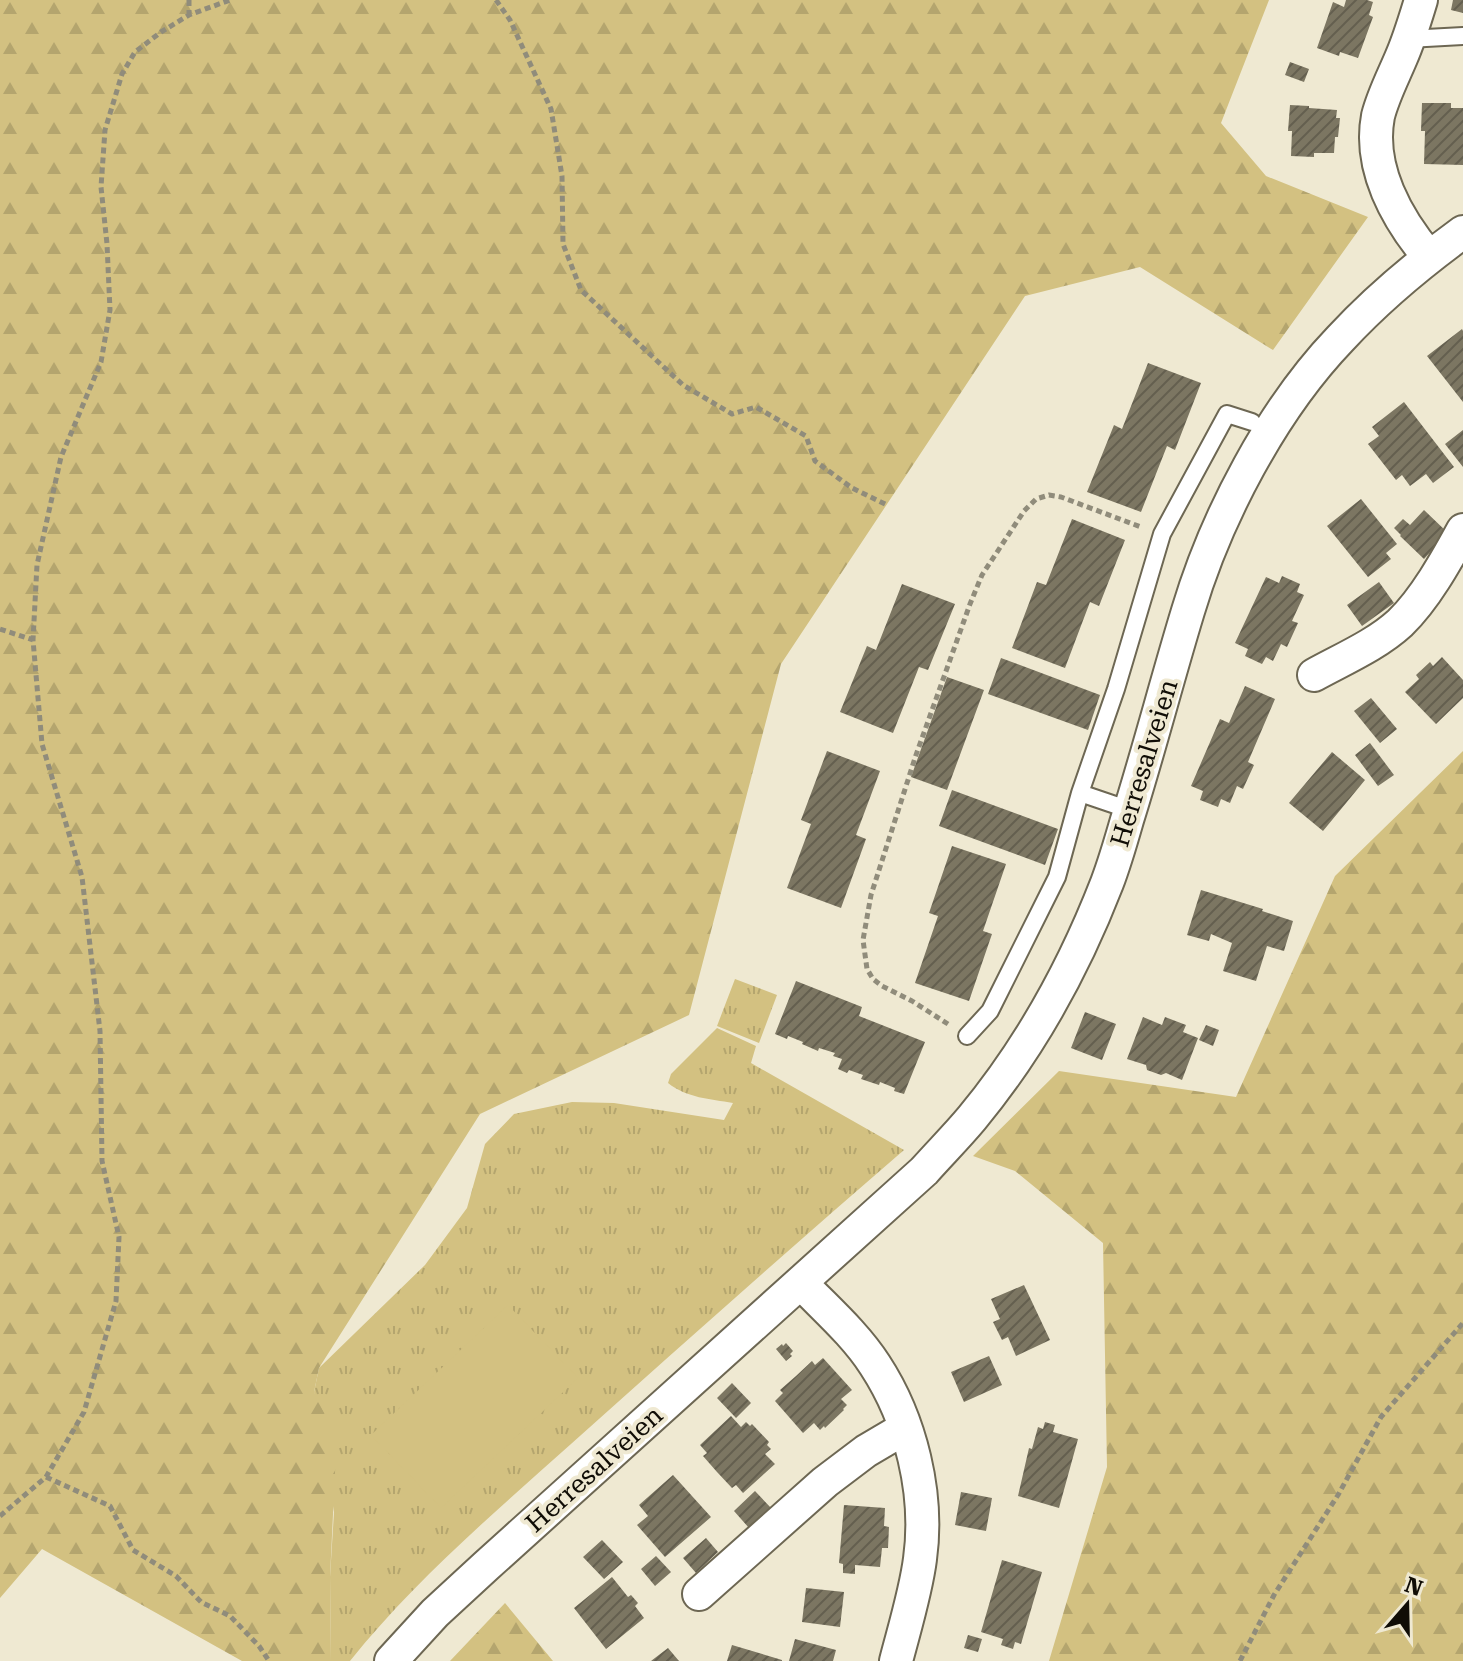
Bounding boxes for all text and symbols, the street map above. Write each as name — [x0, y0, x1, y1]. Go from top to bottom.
street label: Herresalveien — [1104, 675, 1184, 850]
street label: Herresalveien — [519, 1400, 669, 1538]
north arrow — [1367, 1565, 1447, 1645]
text: N — [1401, 1572, 1426, 1601]

